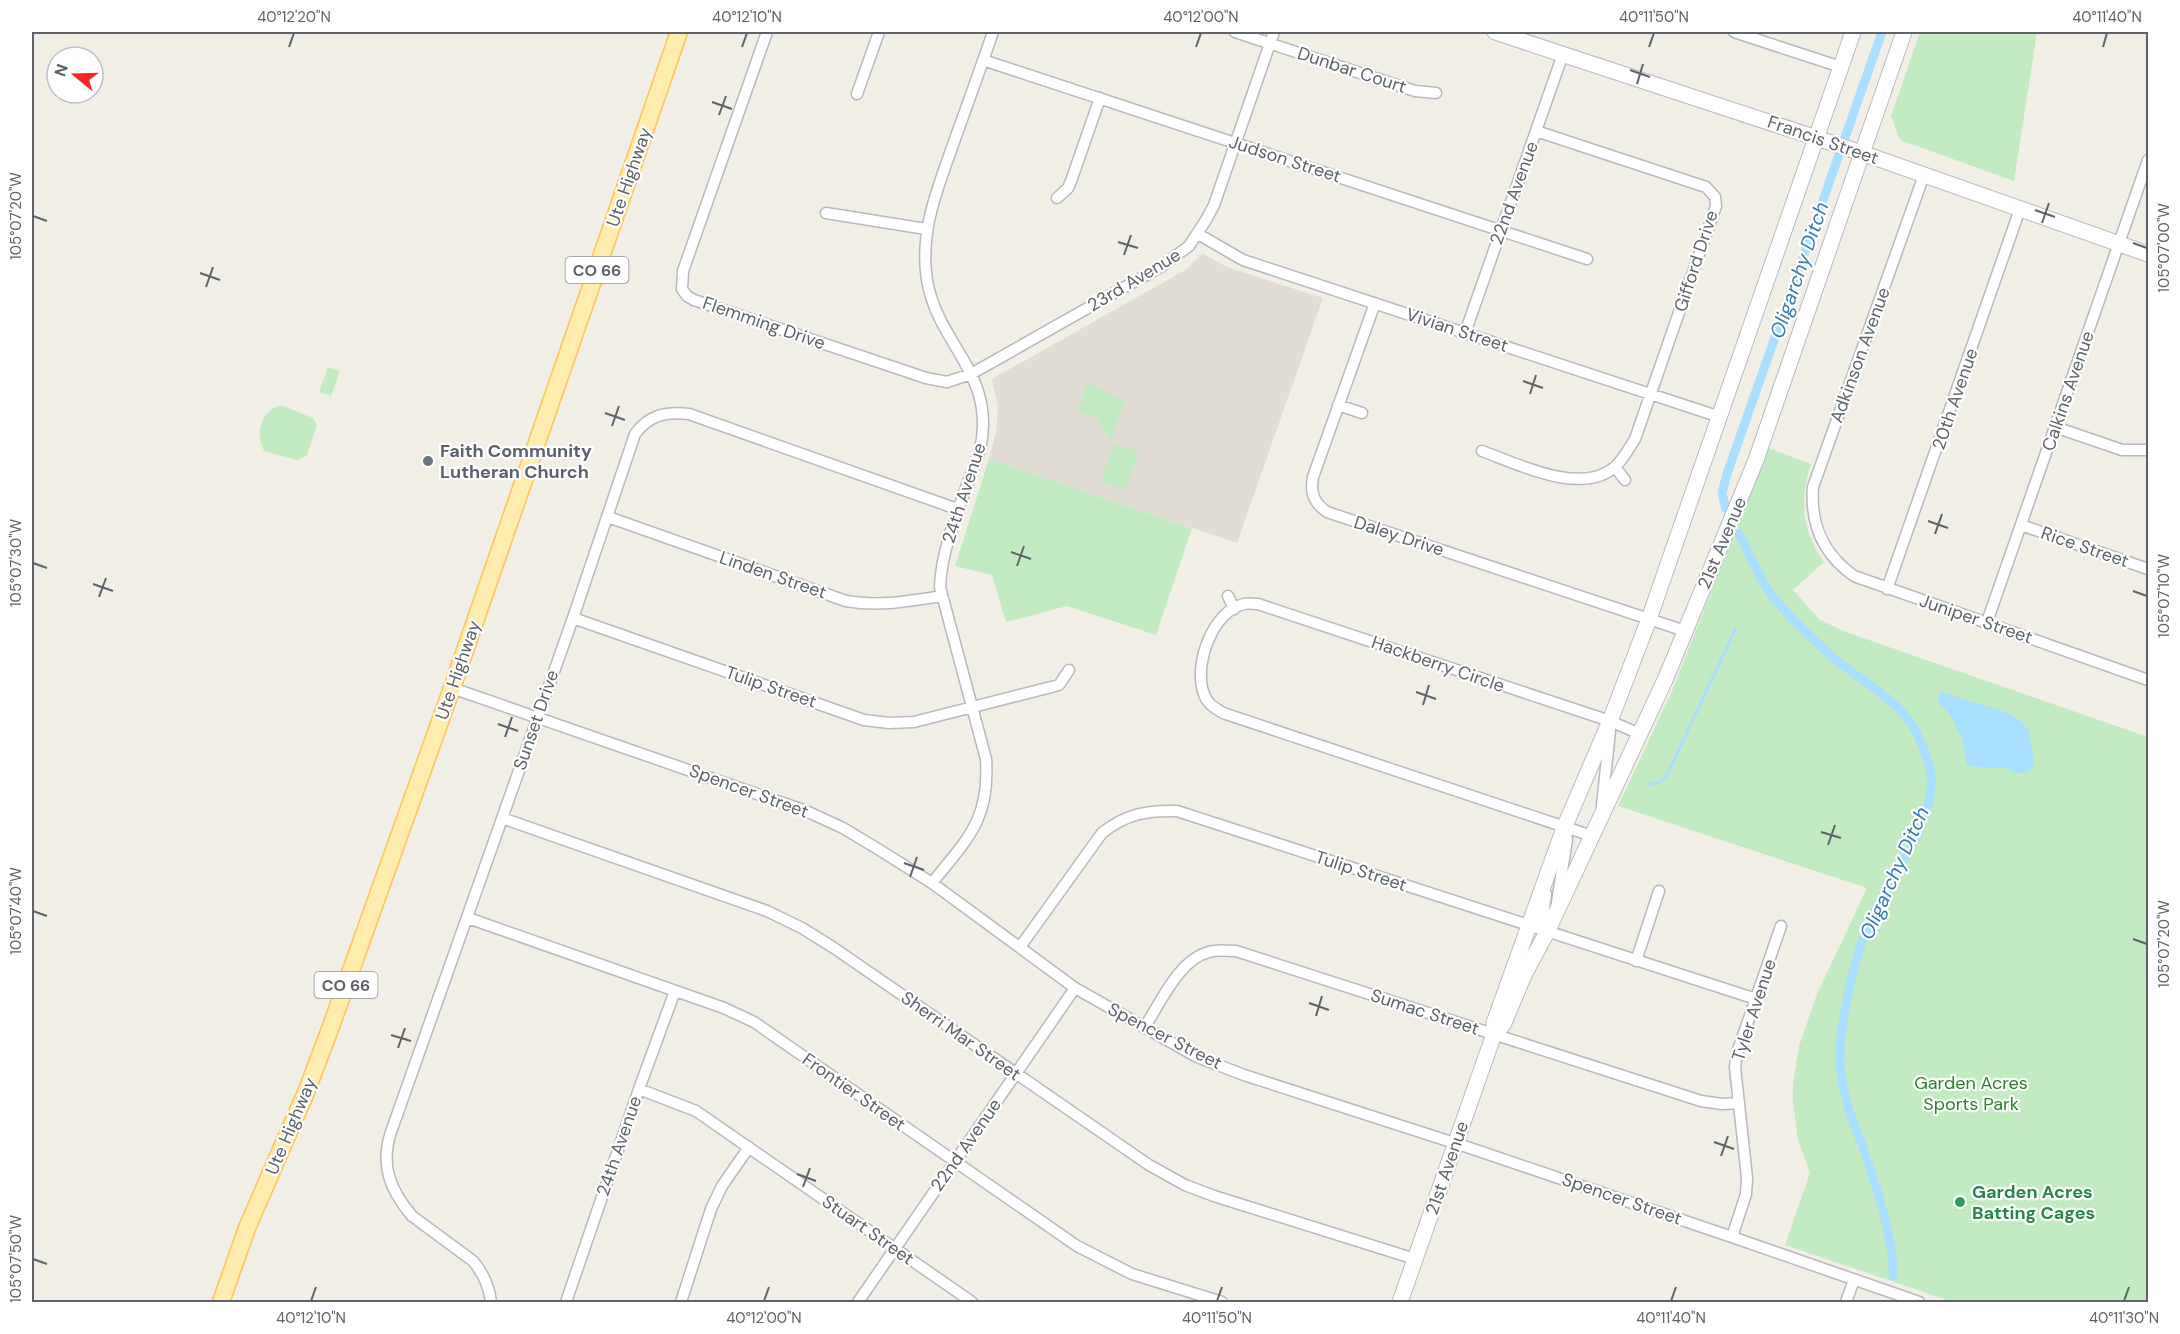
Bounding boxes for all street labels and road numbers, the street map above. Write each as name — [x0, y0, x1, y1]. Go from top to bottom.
street label: Dunbar Court — [1294, 41, 1410, 99]
street label: Francis Street — [1764, 110, 1882, 170]
street label: Ute Highway — [601, 124, 657, 230]
street label: Judson Street — [1226, 130, 1344, 188]
street label: 22nd Avenue — [1484, 138, 1544, 248]
street label: Gifford Drive — [1668, 207, 1724, 315]
street label: 23rd Avenue — [1083, 243, 1185, 317]
road number: CO 66 — [566, 257, 628, 283]
street label: Adkinson Avenue — [1824, 284, 1896, 426]
street label: Flemming Drive — [700, 291, 828, 355]
street label: Vivian Street — [1403, 302, 1511, 358]
street label: Calkins Avenue — [2036, 328, 2100, 454]
street label: 20th Avenue — [1926, 345, 1984, 453]
street label: 24th Avenue — [936, 440, 992, 546]
street label: 21st Avenue — [1692, 493, 1752, 593]
street label: Daley Drive — [1351, 510, 1447, 562]
street label: Rice Street — [2038, 521, 2132, 573]
street label: Linden Street — [716, 545, 830, 605]
street label: Juniper Street — [1916, 588, 2036, 650]
street label: Ute Highway — [430, 617, 486, 723]
street label: Hackberry Circle — [1368, 630, 1508, 698]
street label: Tulip Street — [722, 660, 820, 714]
street label: Sunset Drive — [508, 667, 564, 773]
street label: Spencer Street — [686, 758, 812, 824]
street label: Tulip Street — [1312, 845, 1410, 897]
street label: Tyler Avenue — [1726, 956, 1782, 1064]
road number: CO 66 — [314, 972, 378, 998]
street label: Sumac Street — [1368, 983, 1482, 1041]
street label: Sherri Mar Street — [896, 986, 1026, 1086]
street label: Spencer Street — [1104, 997, 1226, 1075]
street label: Frontier Street — [798, 1047, 910, 1137]
street label: Ute Highway — [260, 1074, 322, 1178]
street label: 24th Avenue — [591, 1093, 647, 1199]
street label: 22nd Avenue — [925, 1094, 1007, 1196]
street label: 21st Avenue — [1420, 1118, 1474, 1218]
street label: Spencer Street — [1559, 1167, 1685, 1231]
street label: Stuart Street — [817, 1189, 919, 1271]

